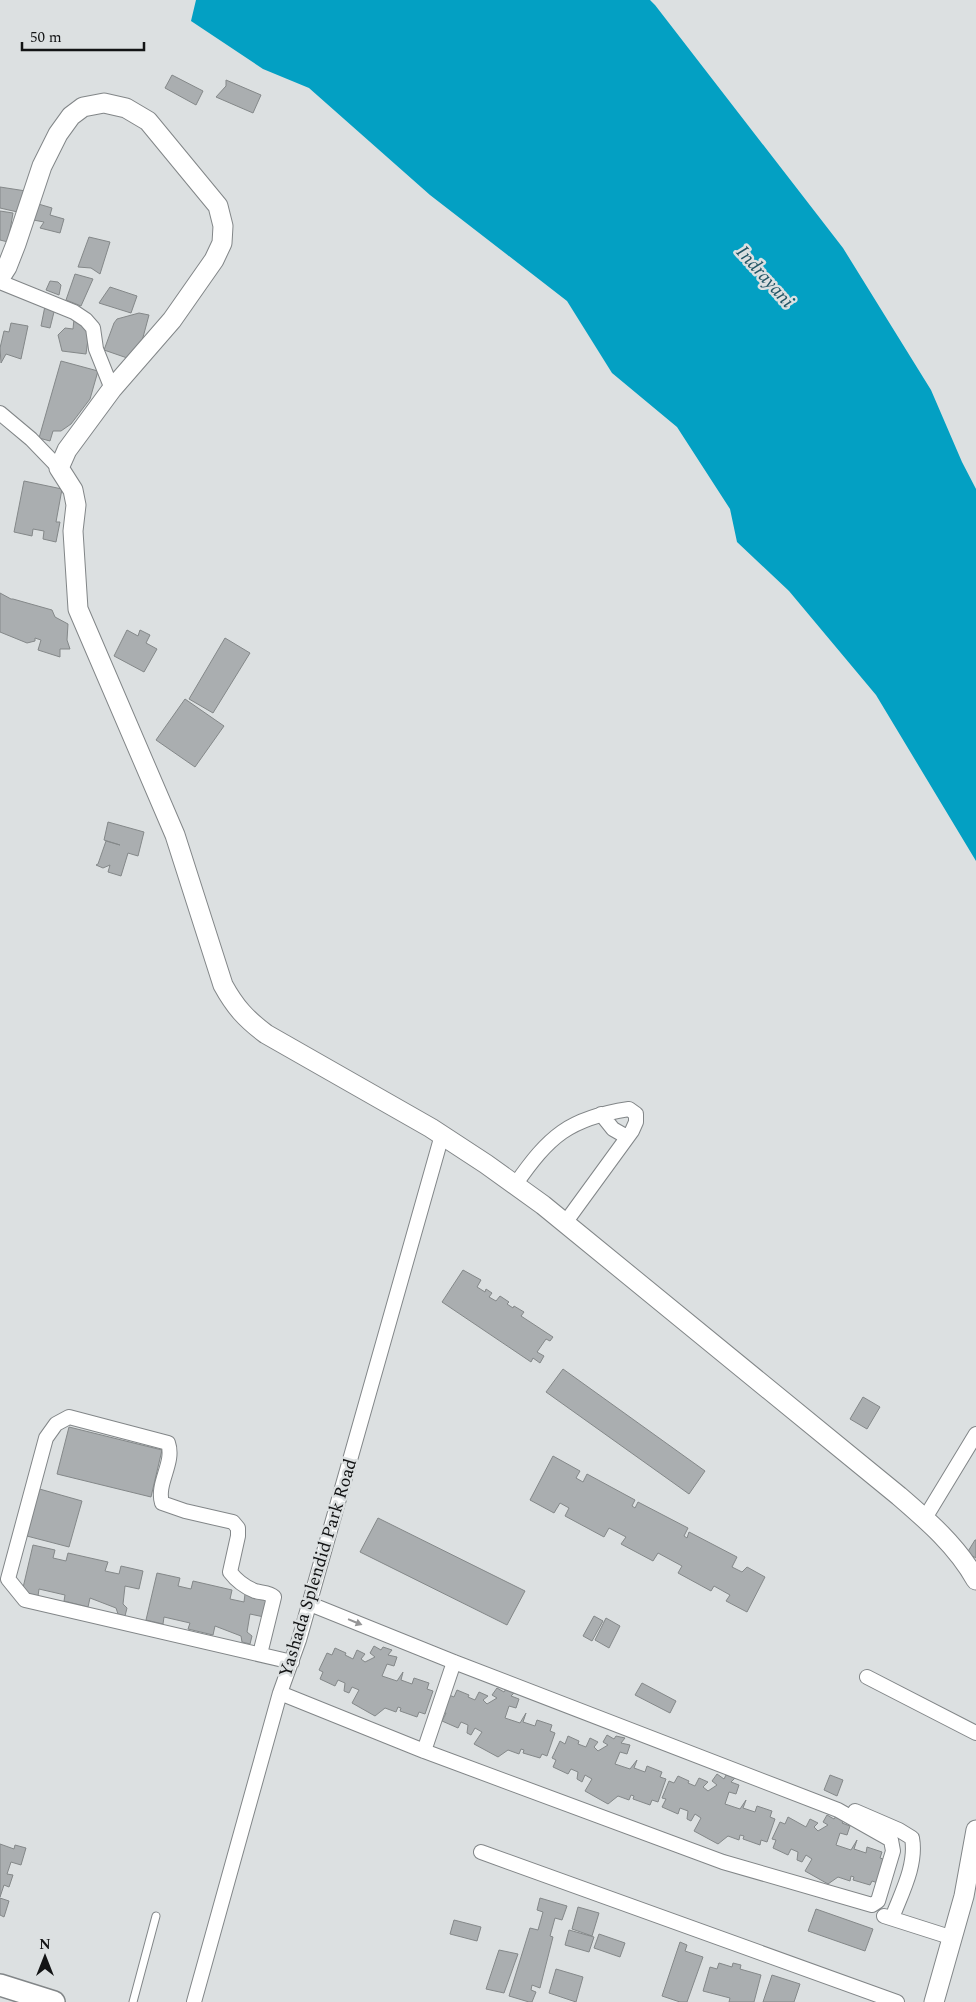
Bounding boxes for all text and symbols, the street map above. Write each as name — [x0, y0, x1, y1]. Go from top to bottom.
scale bar — [22, 20, 145, 52]
text: 50 m — [30, 26, 62, 49]
water label: Indrayani — [729, 239, 801, 315]
street label: Yashada Splendid Park Road — [272, 1455, 364, 1681]
one-way arrow — [348, 1618, 363, 1626]
north arrow — [20, 1932, 70, 1982]
text: N — [39, 1934, 51, 1955]

